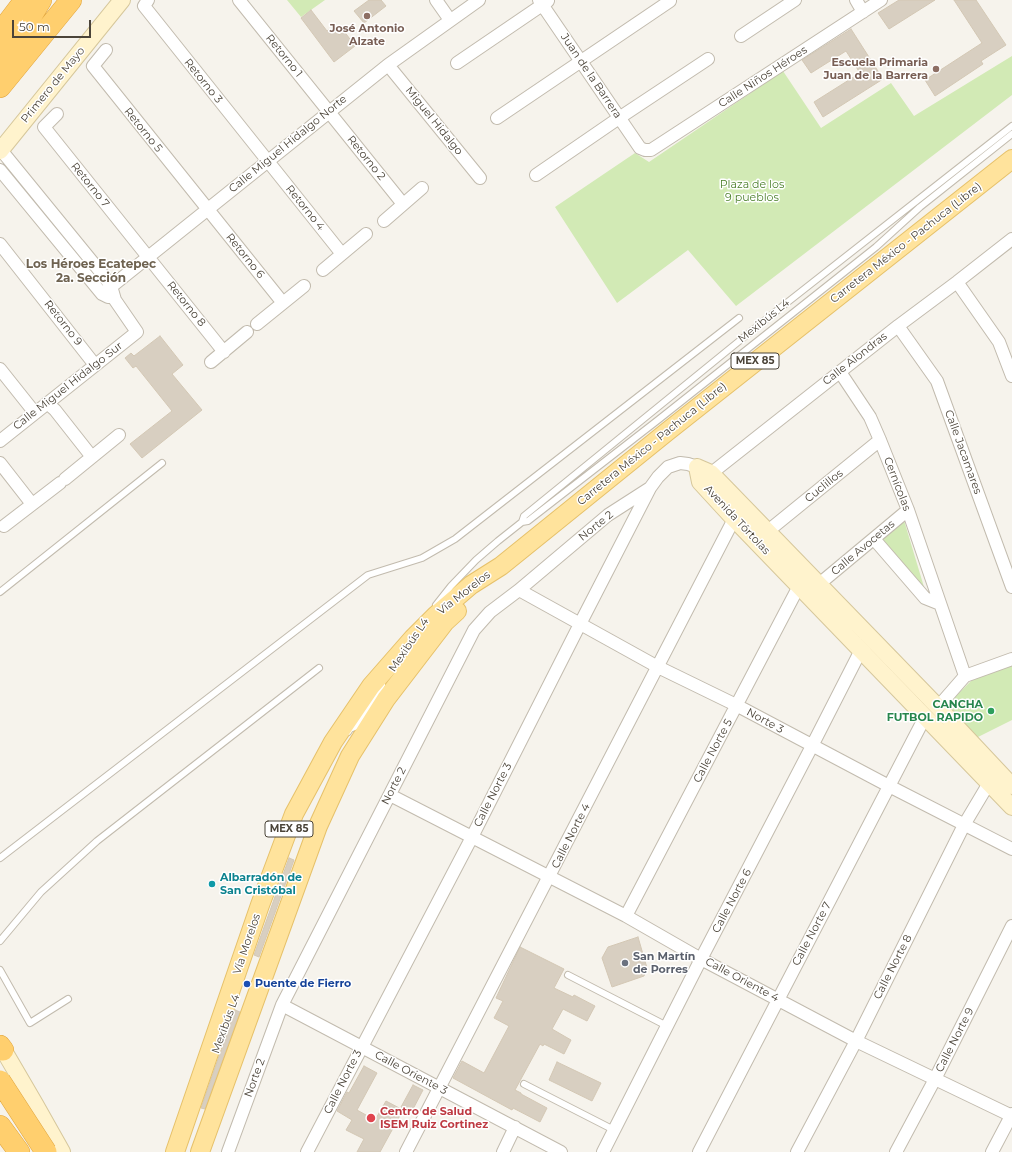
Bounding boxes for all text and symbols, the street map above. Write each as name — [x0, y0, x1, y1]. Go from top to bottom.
marker: José Antonio Alzate — [362, 11, 372, 21]
scale bar — [14, 12, 93, 38]
text: 50 m — [19, 19, 50, 34]
place label: José Antonio Alzate — [329, 22, 405, 48]
street label: Juan de la Barrera — [558, 31, 624, 121]
street label: Retorno 1 — [263, 32, 305, 80]
street label: Calle Niños Héroes — [716, 43, 810, 111]
street label: Primero de Mayo — [18, 44, 88, 126]
street label: Retorno 3 — [181, 56, 225, 106]
place label: Escuela Primaria Juan de la Barrera — [823, 56, 928, 82]
marker: Escuela Primaria Juan de la Barrera — [931, 64, 941, 74]
street label: Miguel Hidalgo — [402, 84, 466, 158]
street label: Calle Miguel Hidalgo Norte — [226, 92, 350, 196]
street label: Retorno 5 — [121, 105, 165, 155]
street label: Retorno 2 — [344, 133, 388, 183]
street label: Retorno 7 — [68, 160, 112, 210]
park label: Plaza de los 9 pueblos — [720, 178, 784, 204]
street label: Carretera México - Pachuca (Libre) — [828, 180, 984, 306]
street label: Retorno 4 — [283, 183, 327, 233]
street label: Retorno 6 — [223, 231, 267, 281]
district label: Los Héroes Ecatepec 2a. Sección — [26, 257, 156, 285]
street label: Retorno 8 — [164, 279, 208, 329]
street label: Mexibús L4 — [736, 296, 792, 346]
street label: Retorno 9 — [41, 298, 85, 348]
street label: Calle Alondras — [820, 330, 890, 388]
street label: Calle Miguel Hidalgo Sur — [11, 339, 125, 433]
road number: MEX 85 — [731, 353, 779, 369]
street label: Carretera México - Pachuca (Libre) — [575, 380, 729, 508]
street label: Calle Jacamares — [942, 408, 984, 496]
street label: Cernícolas — [881, 455, 913, 513]
street label: Cuclillos — [802, 467, 846, 505]
street label: Avenida Tórtolas — [701, 482, 773, 558]
street label: Norte 2 — [576, 508, 616, 544]
street label: Calle Avocetas — [829, 518, 897, 578]
street label: Vía Morelos — [435, 568, 493, 618]
street label: Mexibús L4 — [386, 616, 432, 674]
place label: CANCHA FUTBOL RAPIDO — [887, 698, 983, 724]
street label: Norte 3 — [744, 706, 786, 736]
marker: CANCHA FUTBOL RAPIDO — [986, 706, 996, 716]
street label: Calle Norte 5 — [691, 717, 735, 785]
street label: Calle Norte 3 — [471, 761, 515, 829]
street label: Norte 2 — [379, 765, 409, 807]
street label: Calle Norte 4 — [549, 801, 593, 871]
road number: MEX 85 — [265, 821, 313, 837]
street label: Calle Norte 6 — [710, 867, 754, 935]
place label: Albarradón de San Cristóbal — [220, 871, 302, 897]
marker: Albarradón de San Cristóbal — [207, 879, 217, 889]
street label: Calle Norte 7 — [790, 900, 834, 968]
street label: Vía Morelos — [230, 912, 264, 976]
street label: Calle Norte 8 — [871, 932, 915, 1002]
place label: San Martín de Porres — [633, 950, 695, 976]
street label: Calle Oriente 4 — [703, 955, 781, 1005]
marker: San Martín de Porres — [620, 958, 630, 968]
place label: Puente de Fierro — [255, 977, 351, 991]
marker: Puente de Fierro — [242, 979, 252, 989]
street label: Mexibús L4 — [209, 992, 243, 1056]
street label: Calle Norte 9 — [933, 1006, 977, 1074]
street label: Calle Norte 3 — [321, 1048, 365, 1116]
street label: Calle Oriente 3 — [372, 1048, 450, 1098]
street label: Norte 2 — [242, 1057, 268, 1099]
place label: Centro de Salud ISEM Ruiz Cortinez — [380, 1105, 488, 1131]
marker: Centro de Salud ISEM Ruiz Cortinez — [365, 1112, 377, 1124]

